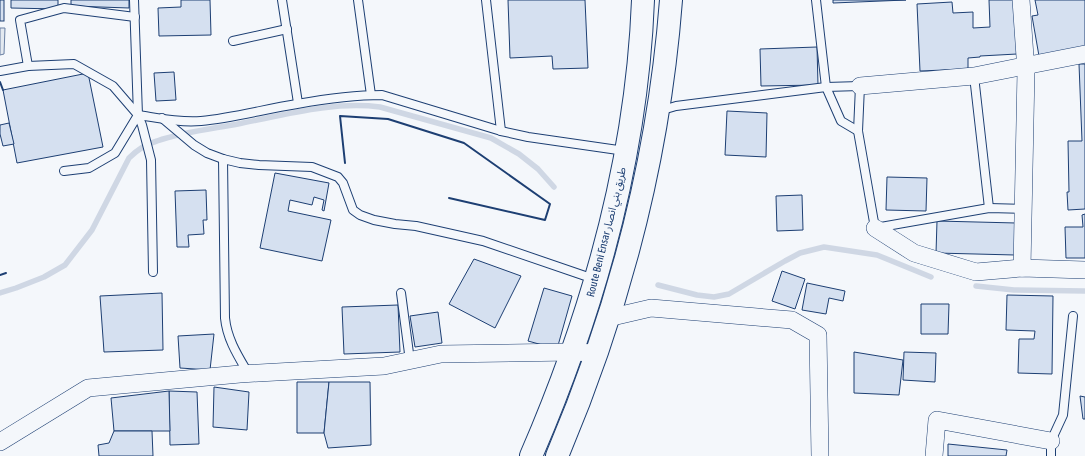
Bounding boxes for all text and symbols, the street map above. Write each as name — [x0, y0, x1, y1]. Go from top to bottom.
street label: Route Beni Ensar طريق بني انصار — [584, 166, 631, 299]

